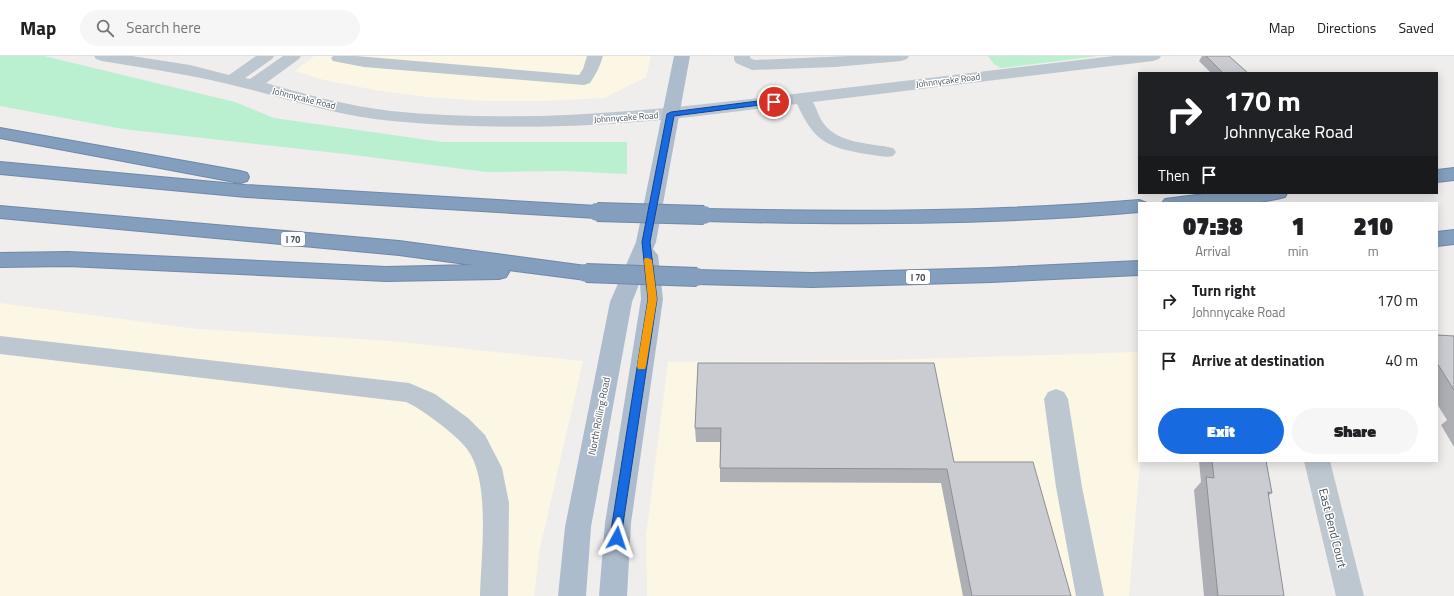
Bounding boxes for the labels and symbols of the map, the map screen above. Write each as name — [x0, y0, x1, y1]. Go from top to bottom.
street label: Johnnycake Road — [915, 70, 981, 90]
street label: Johnnycake Road — [271, 84, 337, 112]
pin — [757, 85, 791, 119]
street label: Johnnycake Road — [593, 108, 659, 126]
road number: I 70 — [281, 232, 305, 246]
road number: I 70 — [906, 270, 930, 284]
street label: North Rolling Road — [584, 376, 614, 456]
street label: East Bend Court — [1314, 486, 1352, 571]
position arrow — [596, 517, 638, 559]

